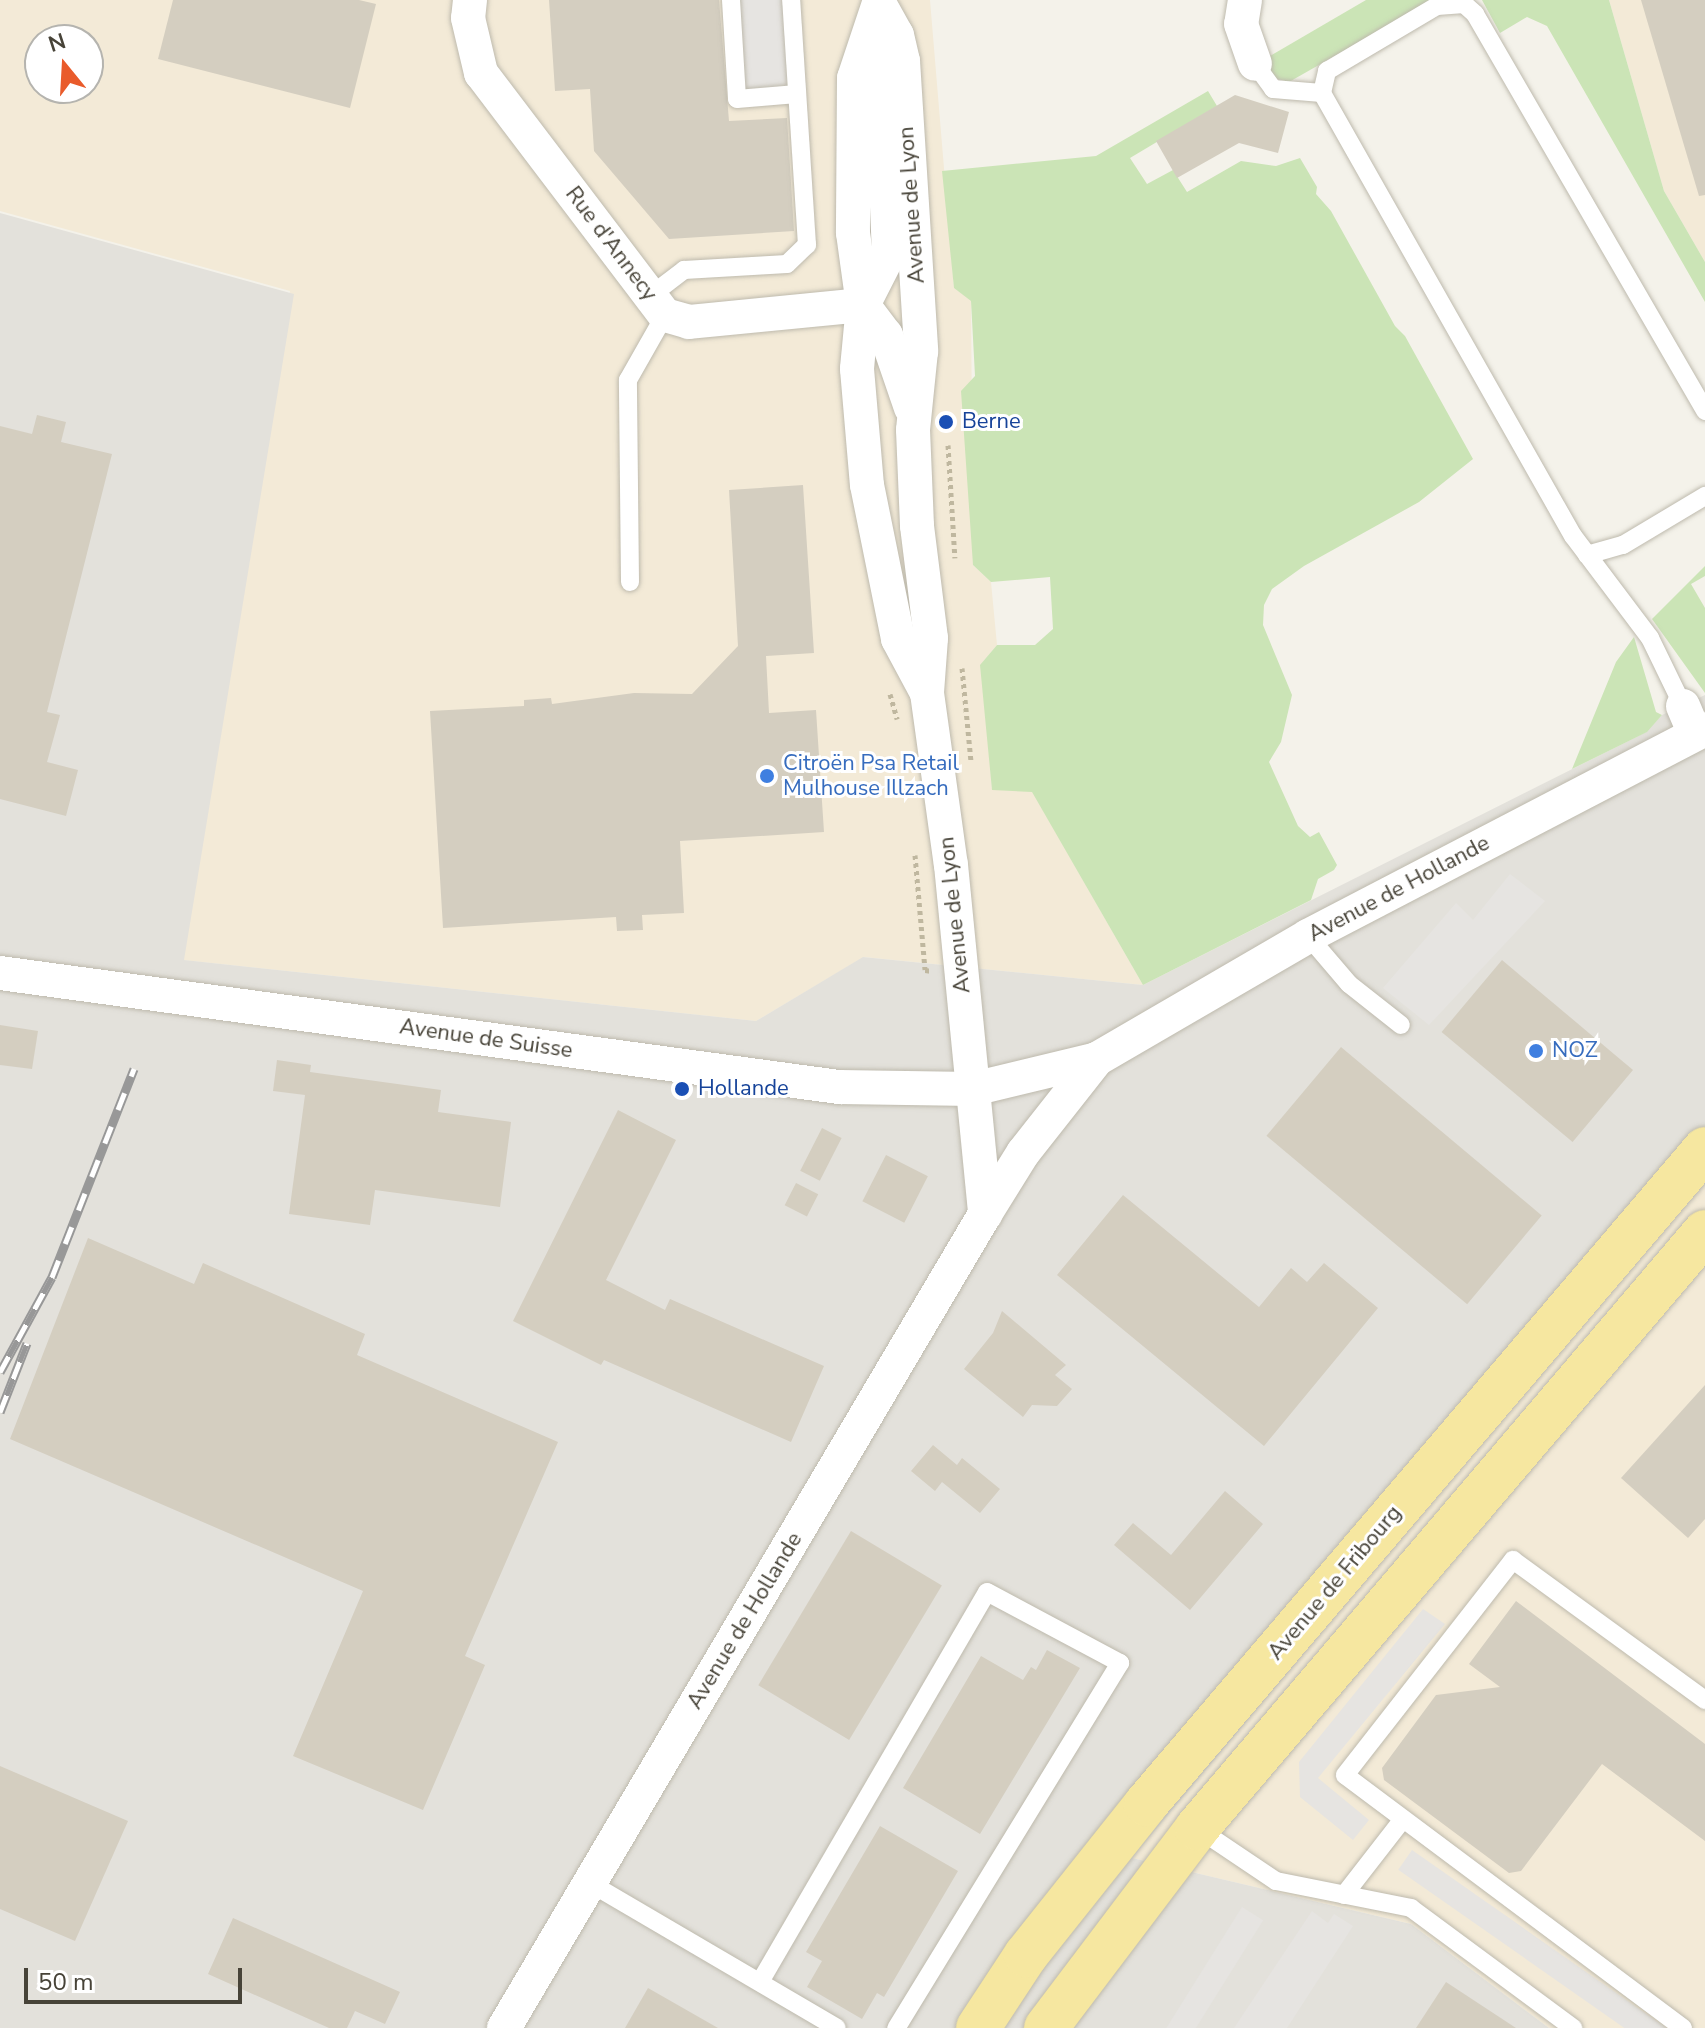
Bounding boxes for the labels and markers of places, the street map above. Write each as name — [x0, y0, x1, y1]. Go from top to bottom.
place label: Berne — [962, 409, 1021, 435]
marker: Berne — [937, 413, 955, 431]
place label: Citroën Psa Retail Mulhouse Illzach — [783, 750, 959, 802]
marker: Citroën Psa Retail Mulhouse Illzach — [758, 767, 776, 785]
place label: NOZ — [1552, 1038, 1598, 1064]
marker: NOZ — [1527, 1042, 1545, 1060]
place label: Hollande — [698, 1076, 789, 1102]
marker: Hollande — [673, 1080, 691, 1098]

